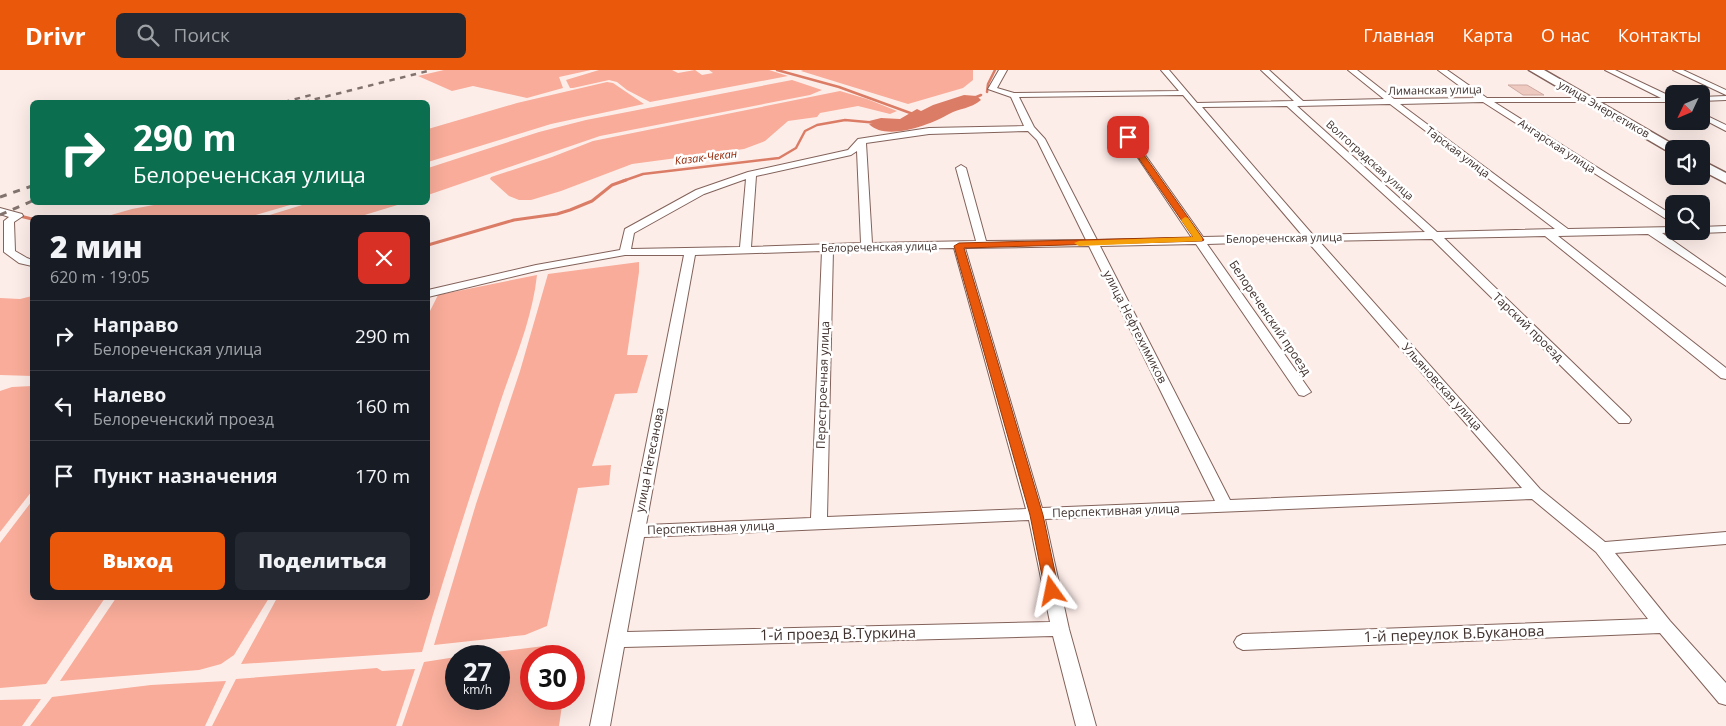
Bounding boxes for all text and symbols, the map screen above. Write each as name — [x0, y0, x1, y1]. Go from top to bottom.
search box — [116, 13, 466, 58]
text: Drivr — [25, 19, 86, 52]
icon: search — [134, 21, 162, 49]
text: Поиск — [174, 22, 230, 48]
text: Главная — [1363, 23, 1435, 47]
text: Карта — [1463, 23, 1513, 47]
text: О нас — [1541, 23, 1590, 47]
text: Контакты — [1618, 23, 1701, 47]
street label: улица Энергетиков — [1556, 76, 1653, 141]
street label: Лиманская улица — [1388, 81, 1482, 98]
north arrow — [1665, 85, 1710, 130]
map controls — [1665, 85, 1710, 240]
text: 290 m — [133, 114, 237, 161]
street label: Ангарская улица — [1516, 115, 1599, 176]
pin — [1107, 116, 1149, 158]
street label: Волгоградская улица — [1323, 116, 1417, 203]
icon: right — [50, 120, 115, 185]
icon: arrive — [1114, 123, 1142, 151]
street label: Тарская улица — [1423, 123, 1493, 181]
button: sound — [1665, 140, 1710, 185]
water label: Казак-Чекан — [674, 145, 738, 168]
text: Белореченская улица — [133, 159, 366, 189]
button: search — [1665, 195, 1710, 240]
text: 2 мин — [50, 226, 143, 267]
street label: Белореченская улица — [1226, 229, 1342, 246]
button: close — [358, 232, 410, 284]
street label: Белореченская улица — [821, 238, 937, 255]
street label: Белореченский проезд — [1225, 257, 1315, 379]
text: 620 m · 19:05 — [50, 266, 150, 288]
street label: улица Нефтехимиков — [1099, 267, 1171, 386]
street label: Тарский проезд — [1489, 288, 1568, 365]
text: Направо — [93, 312, 179, 338]
street label: Перестроечная улица — [812, 321, 833, 449]
icon: right — [50, 322, 78, 350]
text: 290 m — [355, 323, 410, 349]
text: Белореченская улица — [93, 338, 262, 360]
street label: Ульяновская улица — [1398, 339, 1486, 434]
text: Налево — [93, 382, 166, 408]
icon: left — [50, 392, 78, 420]
text: 160 m — [355, 393, 410, 419]
street label: улица Нетесанова — [631, 406, 668, 514]
text: Белореченский проезд — [93, 408, 274, 430]
icon: arrive — [50, 462, 78, 490]
text: Пункт назначения — [93, 463, 278, 489]
text: 170 m — [355, 463, 410, 489]
street label: Перспективная улица — [1052, 500, 1180, 521]
street label: Перспективная улица — [647, 517, 775, 538]
button: Выход — [50, 532, 225, 590]
button: Поделиться — [235, 532, 410, 590]
position arrow — [1025, 564, 1077, 616]
street label: 1-й переулок В.Буканова — [1363, 620, 1545, 646]
street label: 1-й проезд В.Туркина — [760, 622, 916, 644]
speed limit sign: 30 — [520, 645, 585, 710]
text: 27 — [463, 654, 492, 688]
text: km/h — [463, 681, 492, 698]

